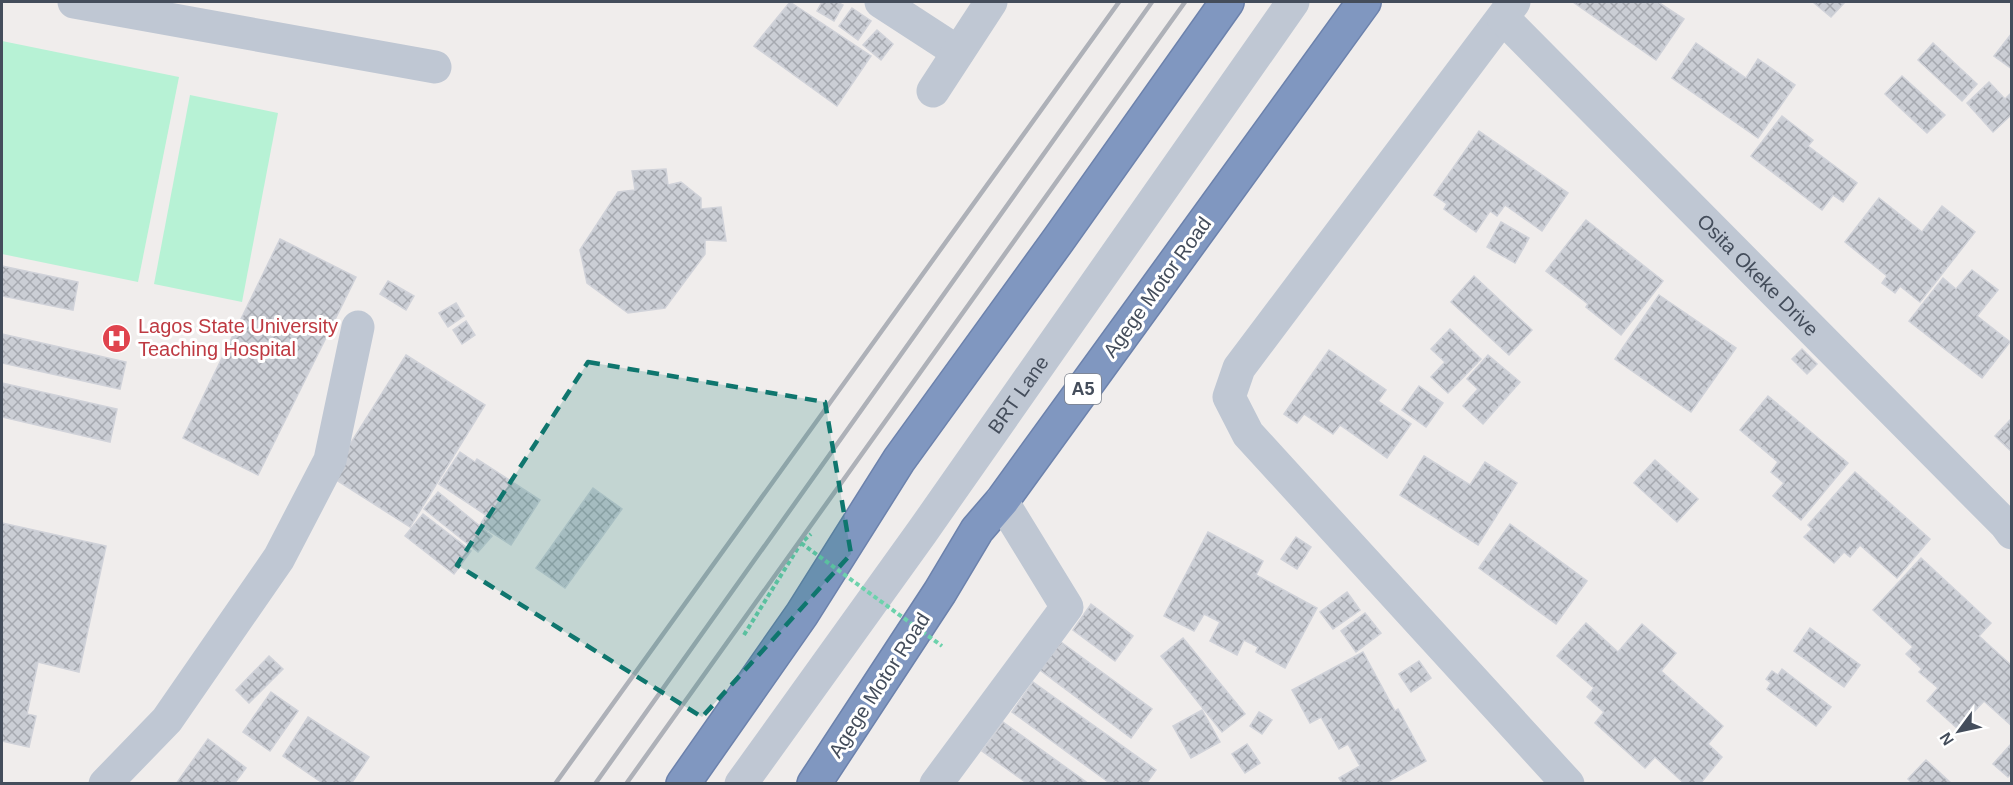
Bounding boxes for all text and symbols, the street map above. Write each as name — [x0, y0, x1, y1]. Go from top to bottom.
street label: Osita Okeke Drive — [1693, 210, 1823, 340]
street label: Agege Motor Road — [1099, 213, 1215, 361]
place label: Lagos State University Teaching Hospital — [138, 315, 338, 360]
hospital icon: Lagos State University Teaching Hospital — [101, 322, 133, 354]
street label: BRT Lane — [984, 352, 1053, 437]
road number: A5 — [1065, 374, 1101, 404]
street label: Agege Motor Road — [824, 609, 934, 761]
north arrow — [1929, 701, 1989, 761]
text: N — [1937, 729, 1957, 748]

